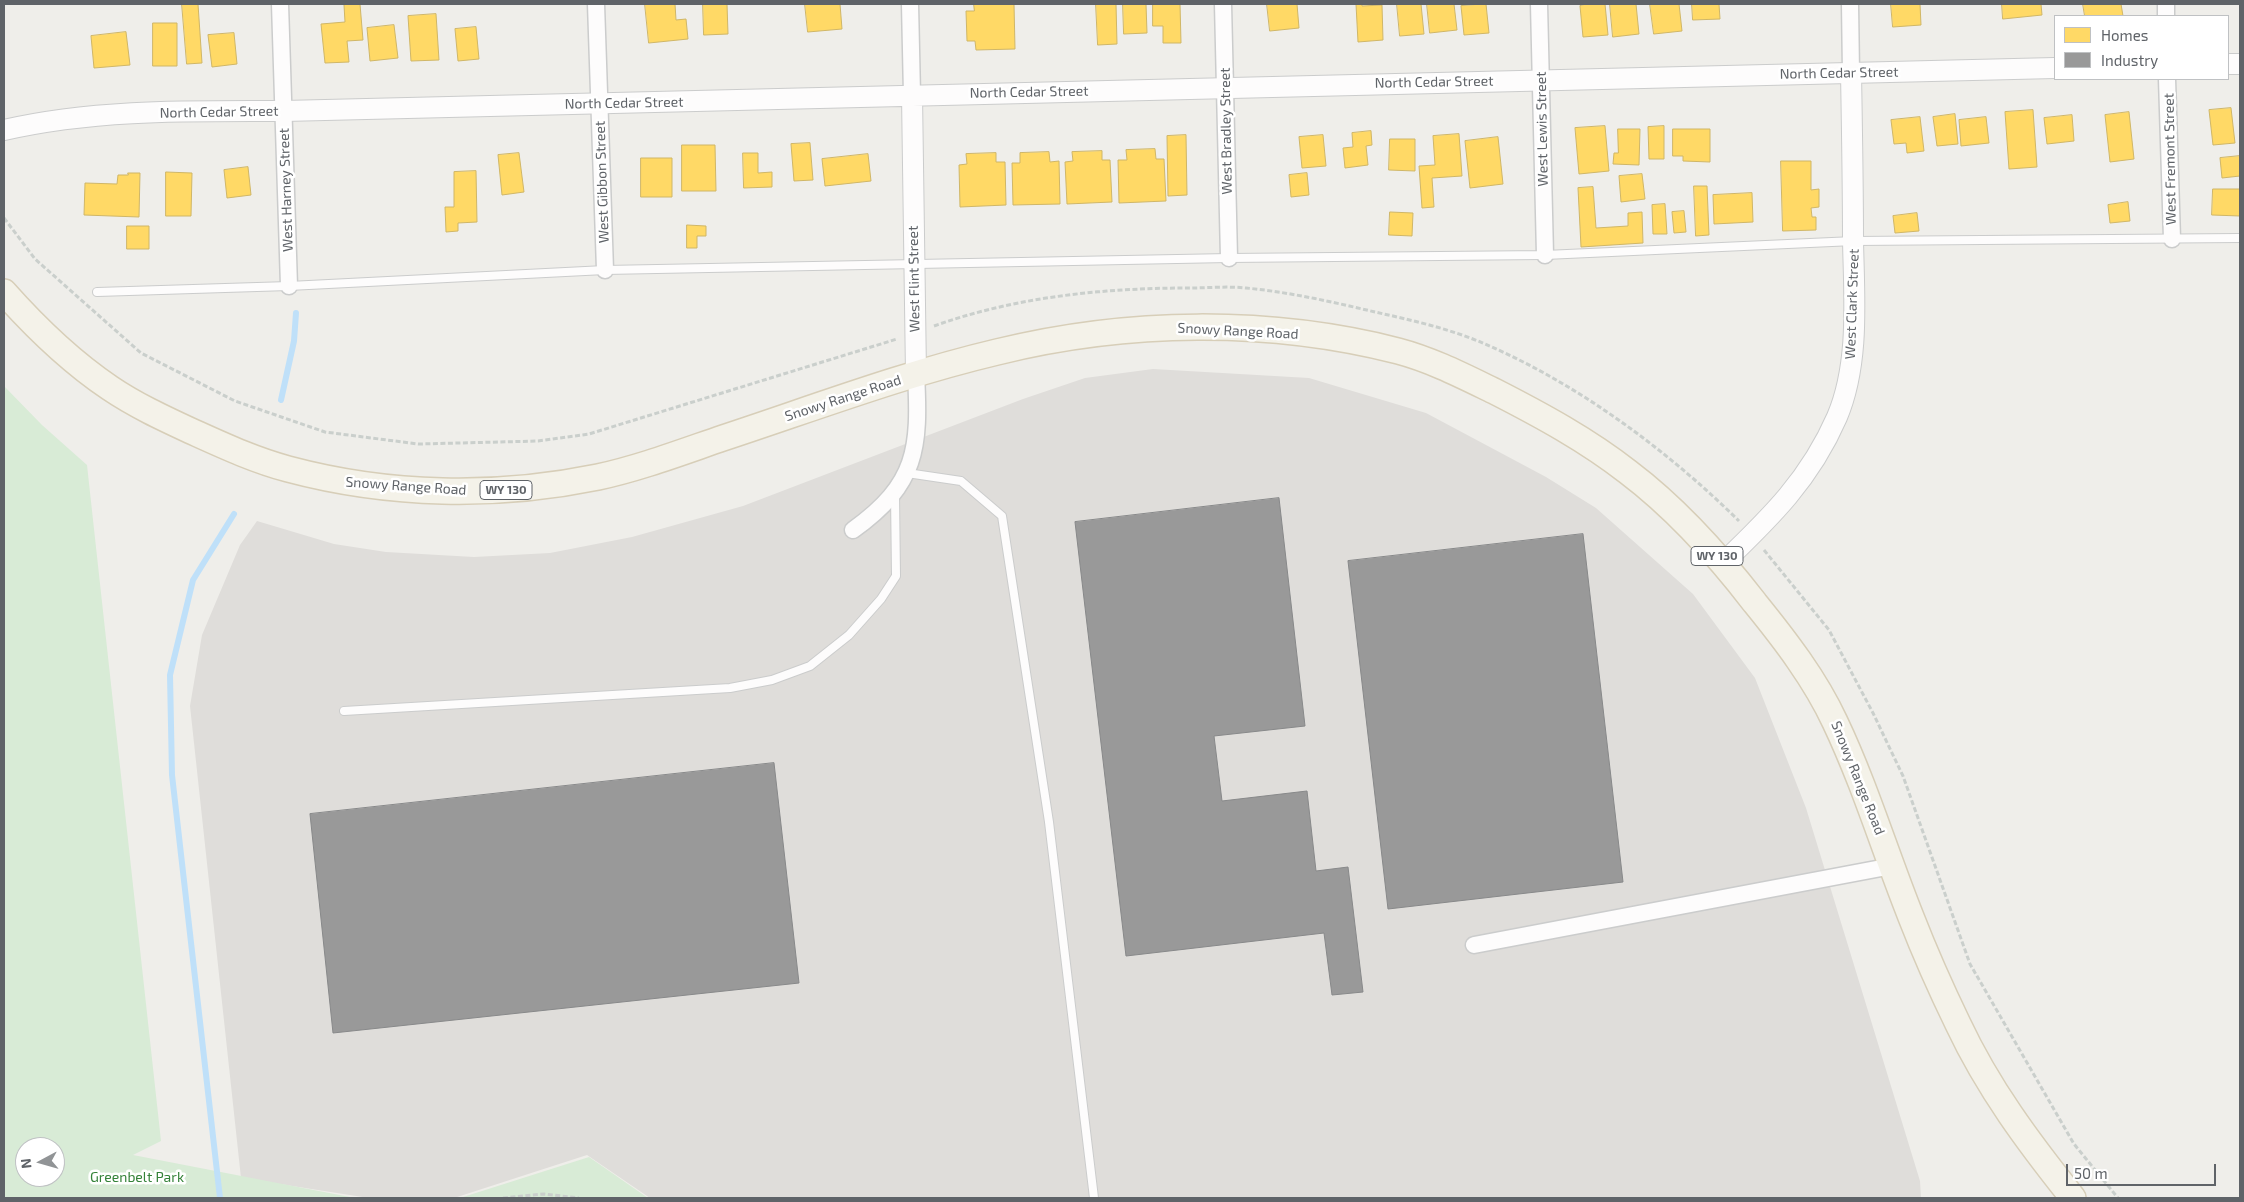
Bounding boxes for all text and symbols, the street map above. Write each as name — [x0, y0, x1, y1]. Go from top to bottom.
legend — [2054, 15, 2229, 80]
text: Homes — [2101, 26, 2148, 44]
text: Industry — [2101, 51, 2158, 69]
street label: North Cedar Street — [1779, 64, 1899, 82]
street label: West Bradley Street — [1216, 67, 1236, 195]
street label: West Lewis Street — [1533, 71, 1551, 187]
street label: North Cedar Street — [1374, 73, 1494, 91]
street label: North Cedar Street — [969, 83, 1089, 101]
street label: West Fremont Street — [2160, 93, 2180, 225]
street label: North Cedar Street — [564, 94, 684, 112]
street label: North Cedar Street — [159, 103, 279, 121]
street label: West Gibbon Street — [591, 121, 613, 243]
street label: West Harney Street — [275, 128, 297, 252]
street label: West Flint Street — [905, 225, 923, 333]
street label: West Clark Street — [1842, 248, 1862, 360]
street label: Snowy Range Road — [1177, 319, 1299, 343]
street label: Snowy Range Road — [783, 371, 903, 425]
street label: Snowy Range Road — [345, 473, 467, 499]
road number: WY 130 — [480, 480, 532, 500]
road number: WY 130 — [1691, 546, 1743, 566]
street label: Snowy Range Road — [1828, 719, 1888, 837]
north arrow — [15, 1137, 65, 1187]
scale bar — [2069, 1154, 2219, 1186]
text: N — [17, 1158, 35, 1169]
text: 50 m — [2074, 1164, 2108, 1182]
park label: Greenbelt Park — [90, 1169, 184, 1185]

